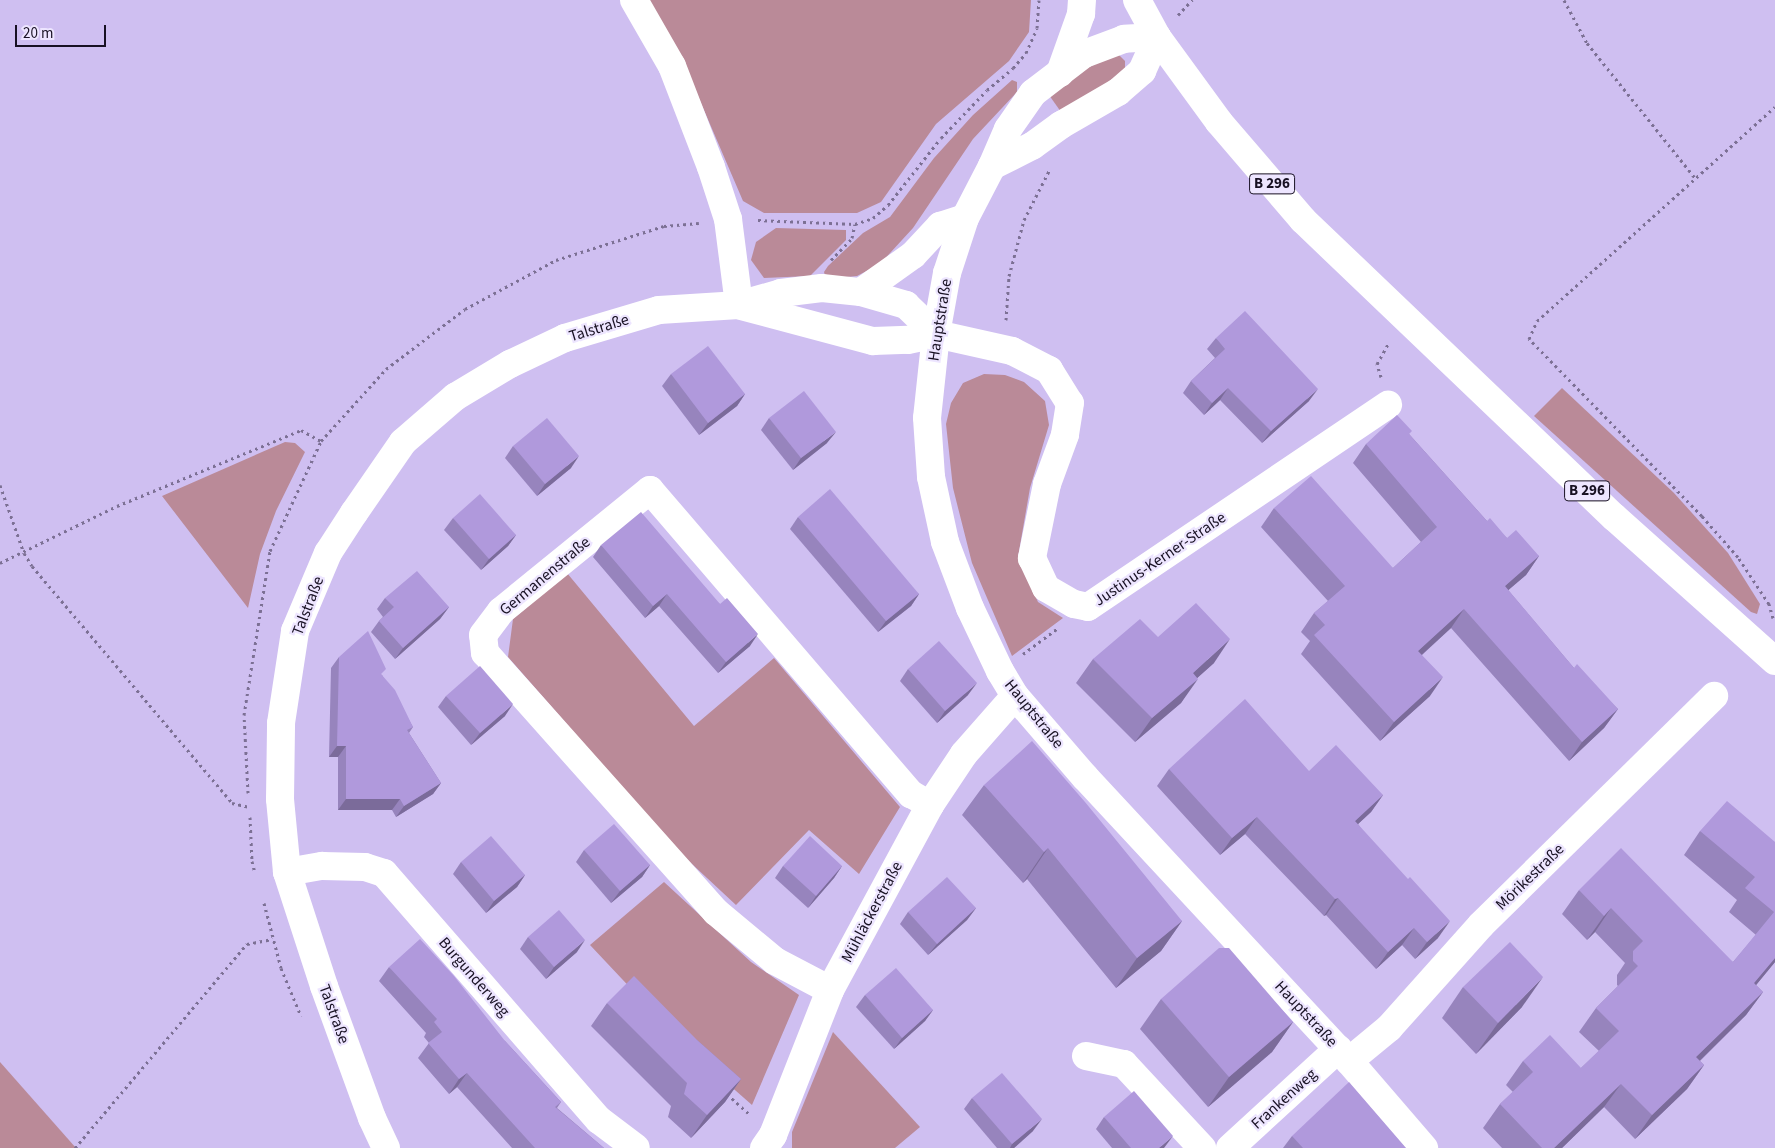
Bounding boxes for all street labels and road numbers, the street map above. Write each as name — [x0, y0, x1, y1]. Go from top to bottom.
road number: B 296 — [1248, 172, 1296, 196]
street label: Hauptstraße — [924, 277, 956, 363]
street label: Talstraße — [567, 310, 631, 346]
road number: B 296 — [1563, 478, 1611, 504]
street label: Justinus-Kerner-Straße — [1091, 508, 1229, 610]
street label: Germanenstraße — [496, 533, 594, 619]
street label: Talstraße — [288, 574, 328, 638]
street label: Hauptstraße — [1000, 676, 1068, 752]
street label: Mörikestraße — [1492, 840, 1568, 914]
street label: Mühläckerstraße — [837, 858, 907, 966]
street label: Burgunderweg — [434, 933, 514, 1021]
street label: Hauptstraße — [1271, 977, 1341, 1051]
street label: Talstraße — [314, 982, 354, 1046]
street label: Frankenweg — [1247, 1065, 1321, 1133]

